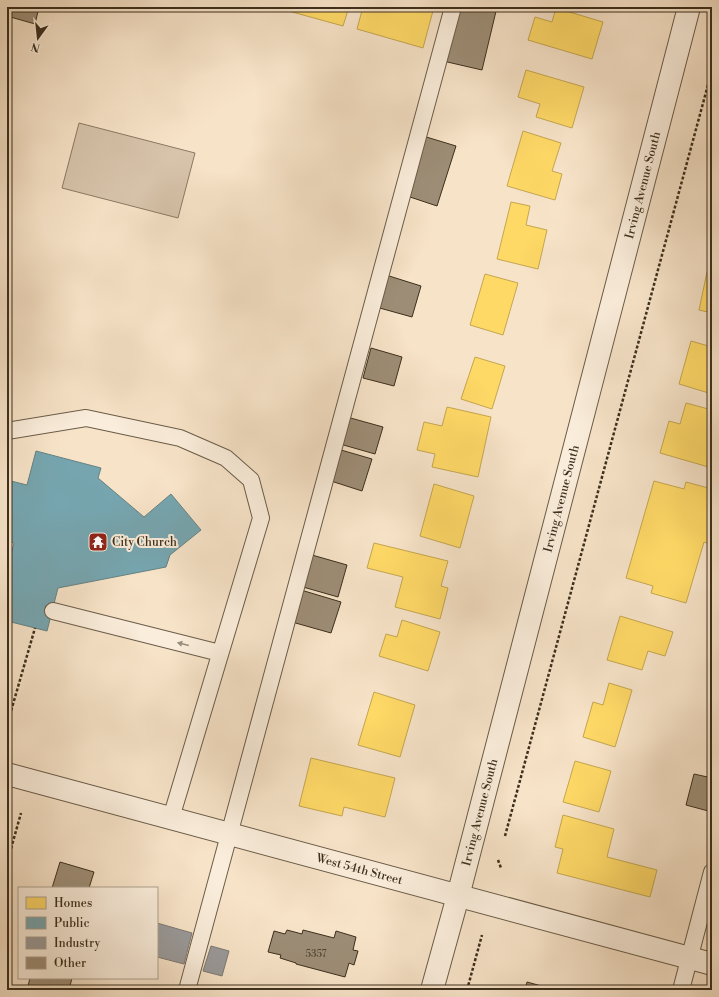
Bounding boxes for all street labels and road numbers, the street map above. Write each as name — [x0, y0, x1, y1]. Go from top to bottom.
street label: Irving Avenue South — [622, 130, 664, 240]
street label: Irving Avenue South — [541, 444, 583, 554]
street label: Irving Avenue South — [459, 757, 501, 868]
street label: West 54th Street — [313, 850, 405, 888]

